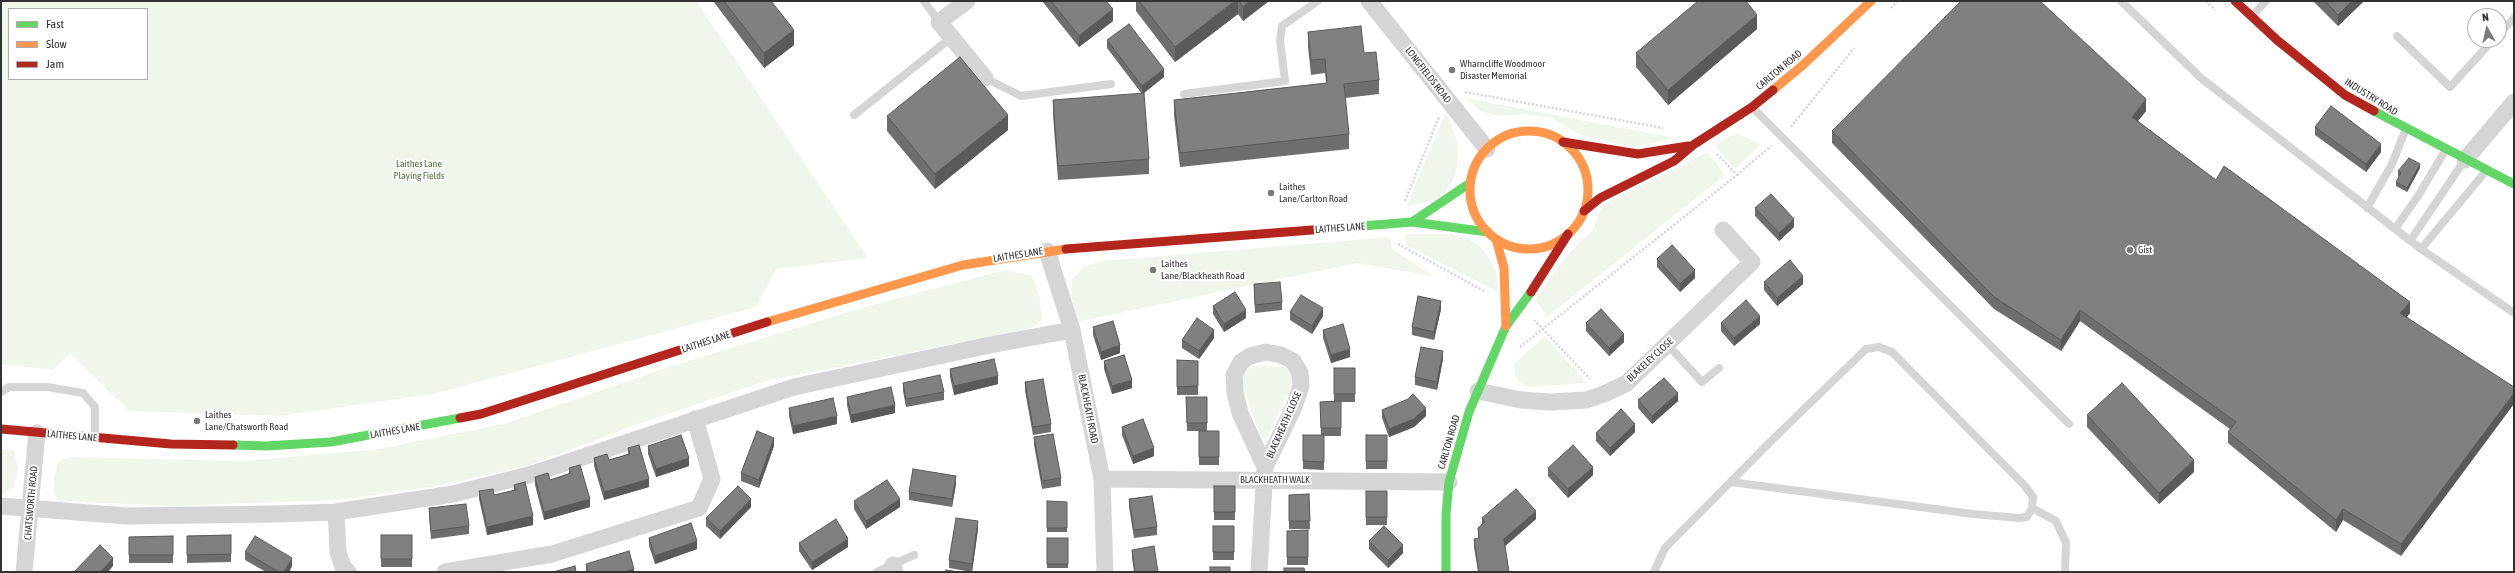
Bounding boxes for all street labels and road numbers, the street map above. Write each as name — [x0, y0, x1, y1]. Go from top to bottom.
street label: LONGFIELDS ROAD — [1402, 45, 1454, 105]
street label: CARLTON ROAD — [1754, 47, 1804, 93]
street label: INDUSTRY ROAD — [2342, 76, 2400, 118]
street label: LAITHES LANE — [1315, 220, 1365, 236]
street label: LAITHES LANE — [992, 245, 1044, 265]
street label: LAITHES LANE — [680, 329, 732, 355]
street label: BLAKELEY CLOSE — [1624, 335, 1676, 385]
street label: BLACKHEATH ROAD — [1075, 373, 1101, 445]
street label: BLACKHEATH CLOSE — [1264, 390, 1304, 460]
street label: CARLTON ROAD — [1436, 413, 1462, 471]
street label: LAITHES LANE — [369, 421, 421, 441]
street label: LAITHES LANE — [46, 428, 98, 444]
street label: CHATSWORTH ROAD — [22, 466, 40, 540]
street label: BLACKHEATH WALK — [1240, 474, 1310, 486]

